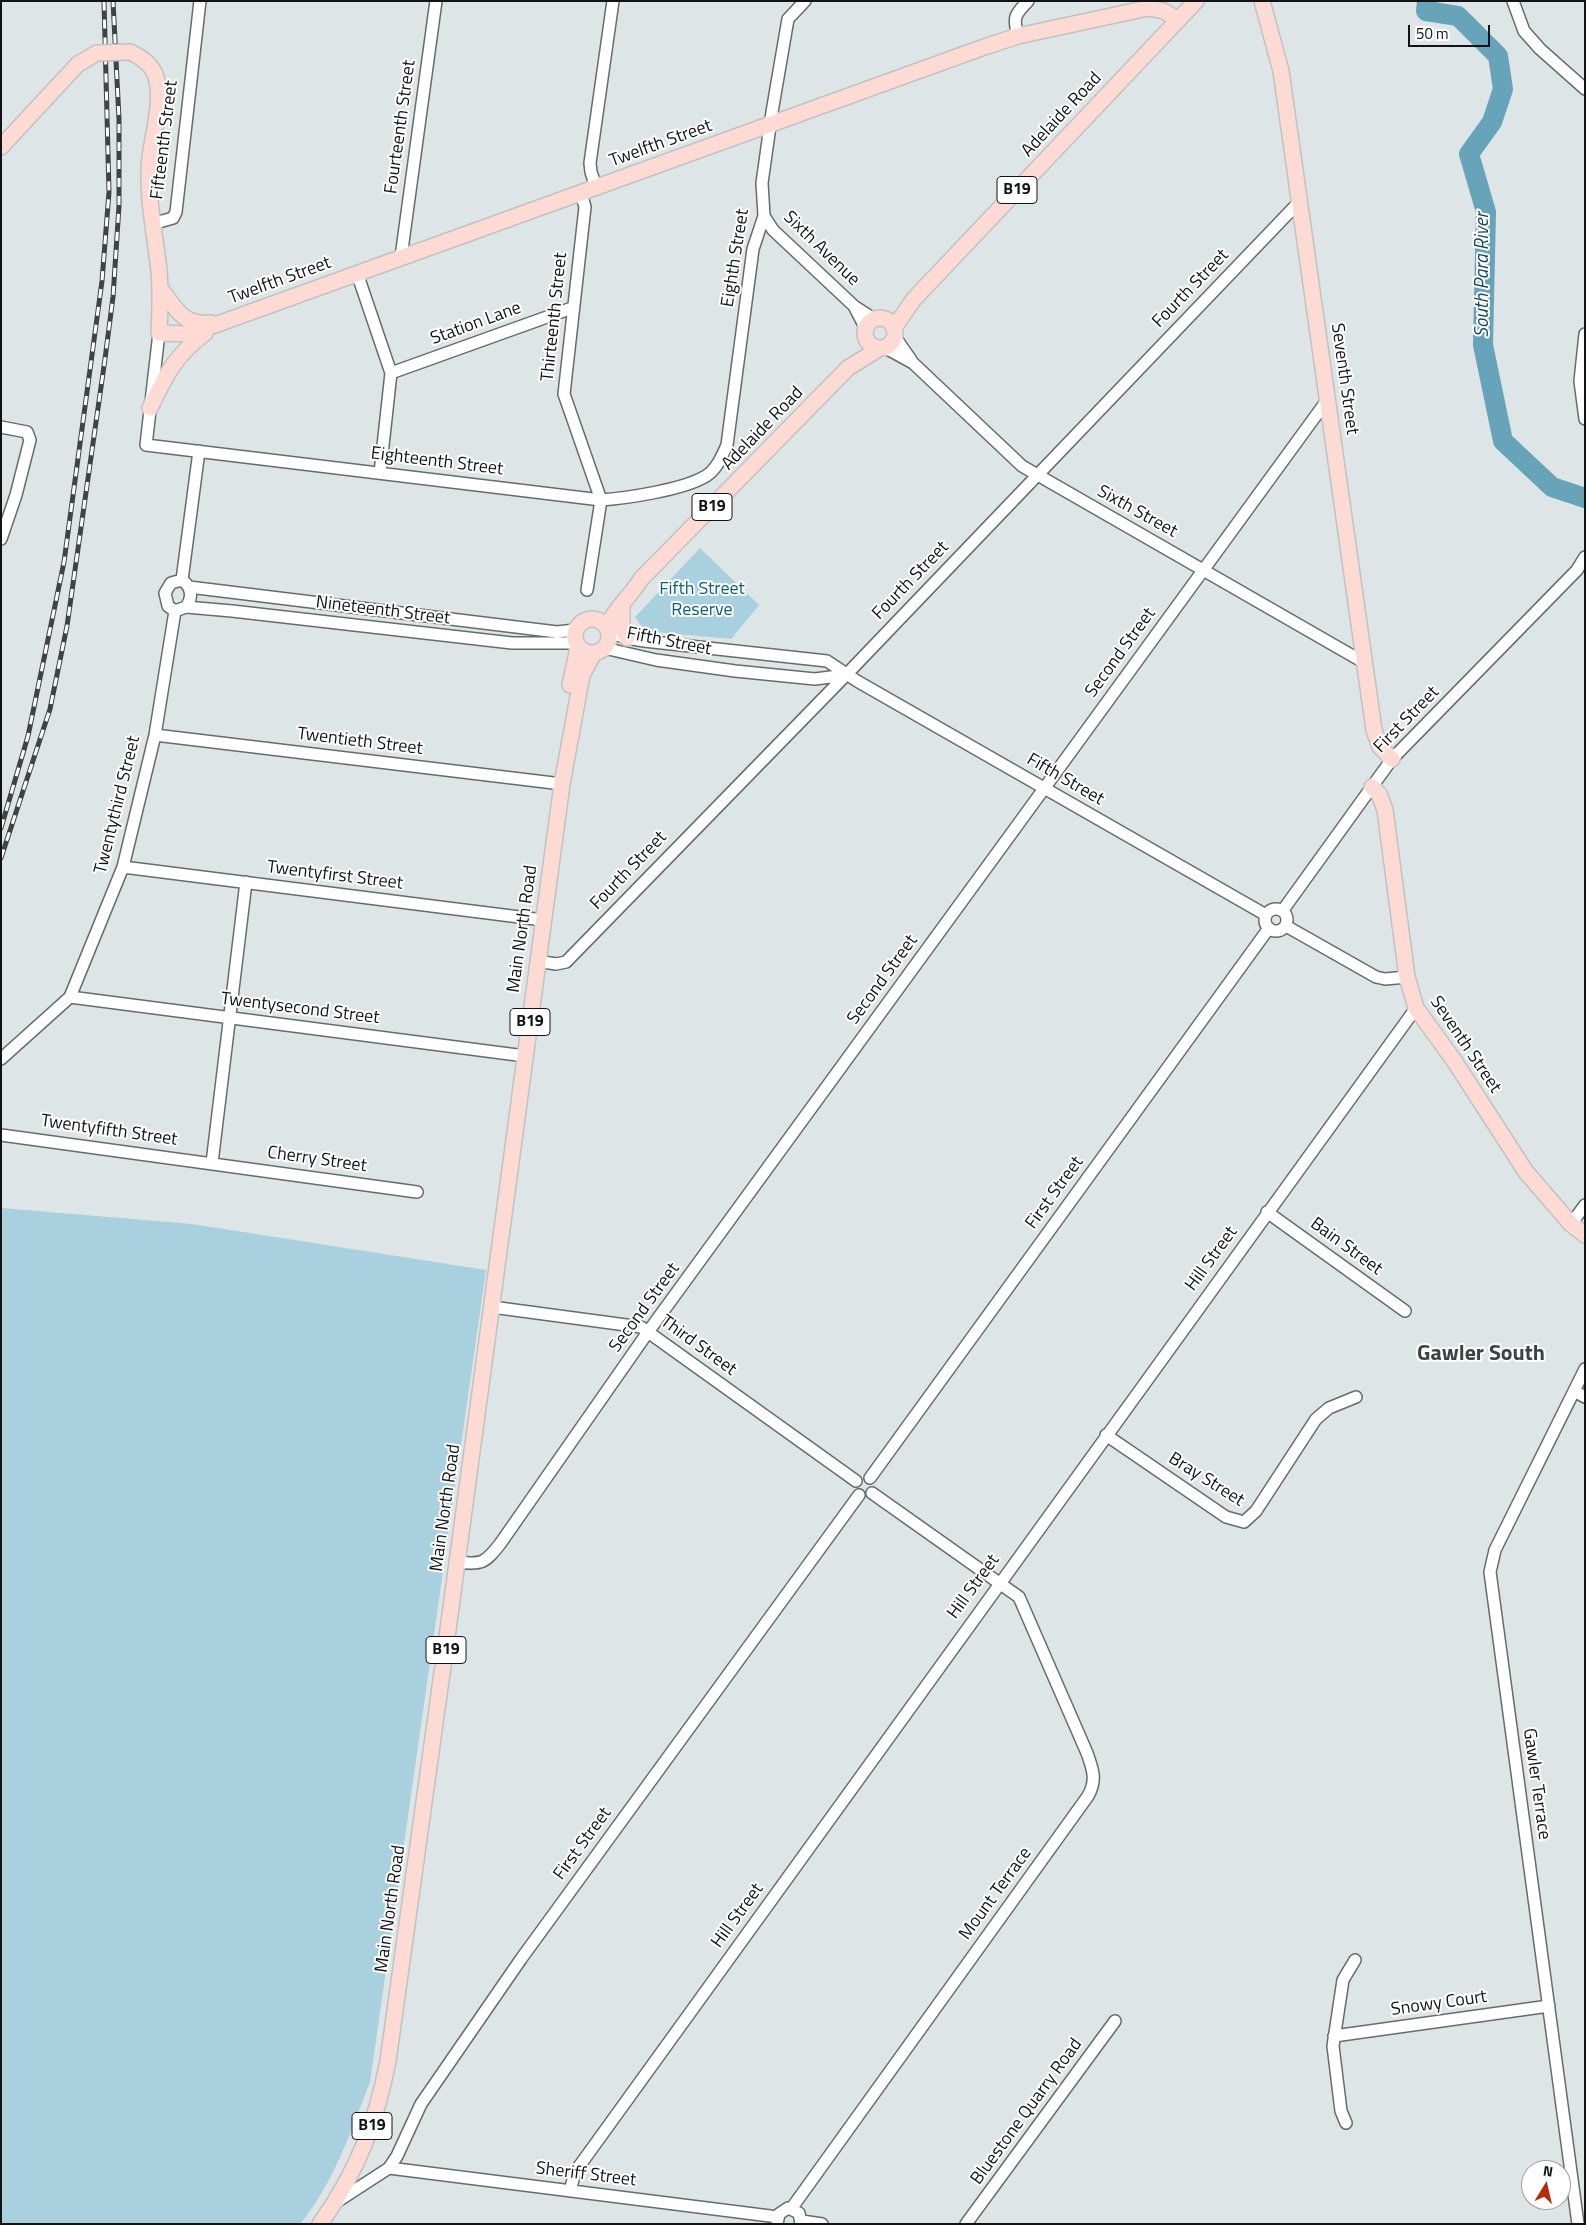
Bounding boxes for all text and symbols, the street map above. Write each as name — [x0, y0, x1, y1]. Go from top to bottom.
scale bar — [1411, 15, 1494, 47]
text: 50 m — [1416, 22, 1449, 45]
street label: Fourteenth Street — [381, 59, 421, 195]
street label: Adelaide Road — [1017, 68, 1107, 162]
street label: Fifteenth Street — [147, 79, 183, 201]
street label: Twelfth Street — [607, 115, 715, 173]
road number: B19 — [997, 176, 1037, 204]
street label: Eighth Street — [718, 207, 754, 309]
street label: Sixth Avenue — [778, 207, 864, 291]
water label: South Para River — [1472, 212, 1494, 338]
street label: Fourth Street — [1148, 245, 1234, 333]
street label: Thirteenth Street — [537, 251, 573, 383]
street label: Twelfth Street — [226, 252, 334, 310]
street label: Station Lane — [428, 298, 524, 350]
street label: Seventh Street — [1325, 322, 1363, 436]
street label: Adelaide Road — [718, 383, 808, 475]
street label: Eighteenth Street — [370, 443, 504, 481]
street label: Sixth Street — [1093, 481, 1181, 543]
road number: B19 — [692, 494, 732, 520]
street label: Fourth Street — [868, 537, 954, 625]
park label: Fifth Street Reserve — [659, 579, 745, 622]
street label: Nineteenth Street — [315, 592, 451, 630]
street label: Second Street — [1081, 604, 1161, 702]
street label: Fifth Street — [625, 623, 713, 661]
street label: First Street — [1370, 682, 1444, 758]
street label: Twentieth Street — [296, 724, 424, 760]
street label: Twentythird Street — [90, 734, 146, 876]
street label: Fifth Street — [1022, 749, 1108, 811]
street label: Fourth Street — [586, 827, 672, 915]
street label: Twentyfirst Street — [266, 857, 404, 895]
street label: Main North Road — [503, 864, 543, 994]
street label: Second Street — [843, 931, 923, 1029]
street label: Twentysecond Street — [219, 989, 381, 1029]
street label: Seventh Street — [1425, 992, 1505, 1098]
road number: B19 — [510, 1009, 550, 1036]
street label: Twentyfifth Street — [39, 1111, 179, 1151]
street label: Cherry Street — [266, 1142, 368, 1178]
street label: First Street — [1021, 1152, 1089, 1234]
street label: Bain Street — [1306, 1214, 1386, 1280]
street label: Hill Street — [1181, 1222, 1243, 1296]
street label: Second Street — [605, 1259, 685, 1357]
street label: Third Street — [656, 1311, 740, 1381]
district label: Gawler South — [1417, 1342, 1545, 1368]
street label: Main North Road — [426, 1443, 466, 1573]
street label: Bray Street — [1164, 1448, 1248, 1512]
street label: Hill Street — [943, 1550, 1005, 1624]
road number: B19 — [426, 1636, 466, 1664]
street label: Gawler Terrace — [1517, 1727, 1555, 1841]
street label: First Street — [549, 1803, 617, 1885]
street label: Mount Terrace — [955, 1843, 1037, 1945]
street label: Main North Road — [371, 1844, 411, 1974]
street label: Hill Street — [707, 1879, 769, 1953]
street label: Snowy Court — [1390, 1987, 1488, 2021]
street label: Bluestone Quarry Road — [967, 2035, 1087, 2189]
road number: B19 — [352, 2112, 392, 2140]
street label: Sheriff Street — [535, 2158, 637, 2192]
north arrow — [1521, 2160, 1571, 2210]
text: N — [1542, 2160, 1555, 2182]

